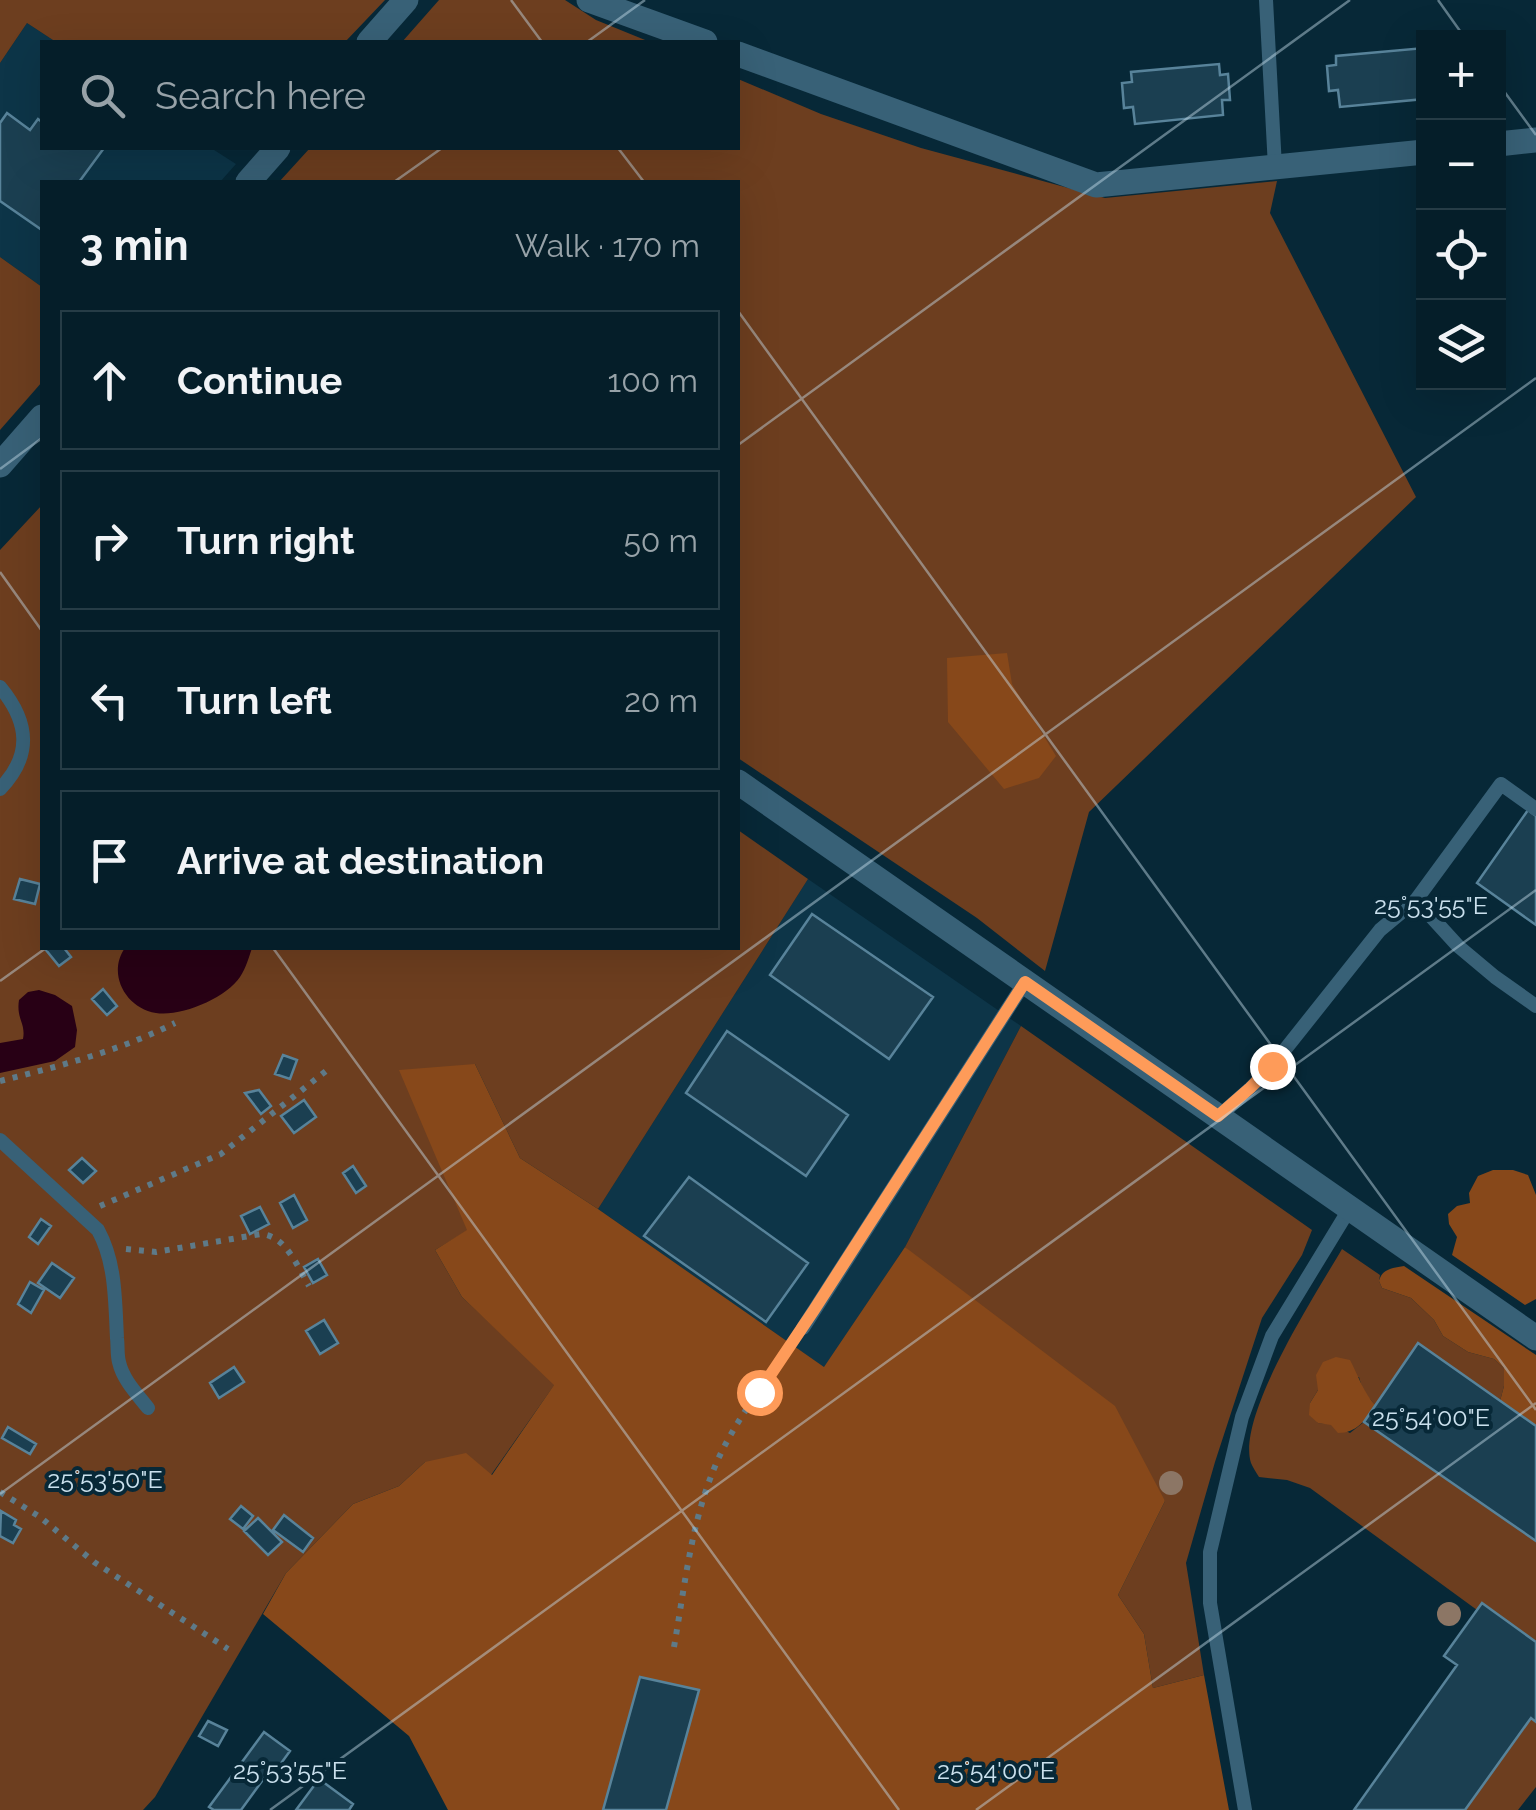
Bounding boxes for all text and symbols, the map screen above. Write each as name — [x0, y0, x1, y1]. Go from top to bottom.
map controls — [1416, 30, 1506, 390]
button: + — [1416, 30, 1506, 120]
search box — [40, 40, 740, 150]
icon: search — [75, 68, 130, 123]
text: Search here — [155, 73, 366, 118]
button: − — [1416, 120, 1506, 210]
button: locate — [1416, 210, 1506, 300]
text: 3 min — [80, 221, 189, 270]
text: Walk · 170 m — [515, 227, 700, 264]
button: layers — [1416, 300, 1506, 390]
icon: ahead — [82, 353, 137, 408]
text: Continue — [177, 358, 342, 403]
text: 100 m — [608, 362, 698, 399]
icon: right — [82, 513, 137, 568]
text: Turn right — [177, 518, 354, 563]
text: 50 m — [623, 522, 698, 559]
icon: left — [82, 673, 137, 728]
text: Turn left — [177, 678, 332, 723]
text: 20 m — [624, 682, 698, 719]
icon: arrive — [82, 833, 137, 888]
text: Arrive at destination — [177, 838, 544, 883]
text: 25°53'55"E — [1374, 890, 1488, 920]
route end — [1250, 1044, 1296, 1090]
route start — [737, 1370, 783, 1416]
text: 25°54'00"E — [1372, 1402, 1490, 1432]
text: 25°53'50"E — [47, 1464, 163, 1494]
text: 25°53'55"E — [233, 1755, 347, 1785]
text: 25°54'00"E — [937, 1755, 1055, 1785]

